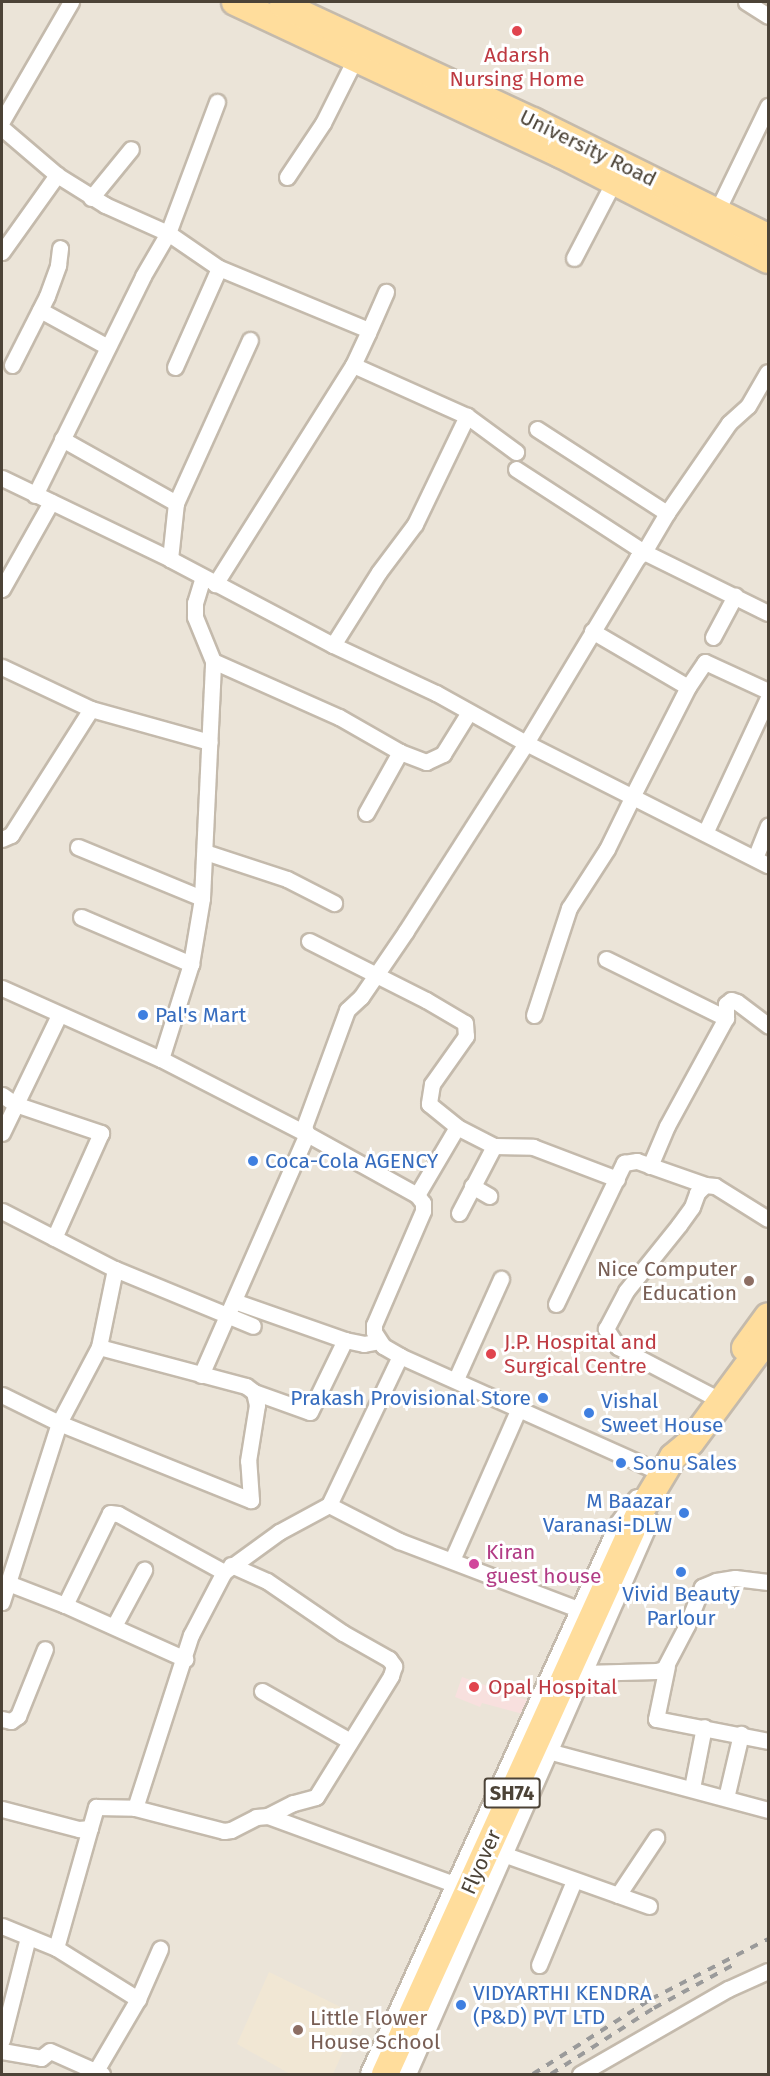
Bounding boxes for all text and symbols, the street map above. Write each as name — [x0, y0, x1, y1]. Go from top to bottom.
marker: Adarsh Nursing Home — [508, 22, 526, 40]
place label: Adarsh Nursing Home — [450, 42, 584, 92]
street label: University Road — [515, 104, 661, 192]
place label: Pal's Mart — [155, 1002, 246, 1028]
marker: Pal's Mart — [136, 1008, 150, 1022]
place label: Coca-Cola AGENCY — [265, 1148, 438, 1174]
marker: Coca-Cola AGENCY — [246, 1154, 260, 1168]
place label: Nice Computer Education — [597, 1256, 737, 1306]
marker: Nice Computer Education — [742, 1274, 756, 1288]
place label: J.P. Hospital and Surgical Centre — [504, 1329, 657, 1379]
marker: J.P. Hospital and Surgical Centre — [482, 1345, 500, 1363]
place label: Prakash Provisional Store — [290, 1385, 531, 1411]
place label: Vishal Sweet House — [601, 1388, 724, 1438]
marker: Prakash Provisional Store — [536, 1391, 550, 1405]
marker: Vishal Sweet House — [582, 1406, 596, 1420]
place label: Sonu Sales — [633, 1450, 737, 1476]
marker: Sonu Sales — [614, 1456, 628, 1470]
place label: M Baazar Varanasi-DLW — [543, 1488, 672, 1538]
marker: M Baazar Varanasi-DLW — [677, 1506, 691, 1520]
place label: Kiran guest house — [486, 1539, 601, 1589]
marker: Kiran guest house — [467, 1557, 481, 1571]
marker: Vivid Beauty Parlour — [674, 1565, 688, 1579]
place label: Vivid Beauty Parlour — [622, 1581, 740, 1631]
place label: Opal Hospital — [488, 1674, 617, 1700]
marker: Opal Hospital — [465, 1678, 483, 1696]
road number: SH74 — [484, 1776, 540, 1810]
street label: Flyover — [456, 1826, 506, 1898]
place label: VIDYARTHI KENDRA (P&D) PVT LTD — [473, 1980, 652, 2030]
marker: VIDYARTHI KENDRA (P&D) PVT LTD — [454, 1998, 468, 2012]
place label: Little Flower House School — [310, 2005, 440, 2055]
marker: Little Flower House School — [291, 2023, 305, 2037]

